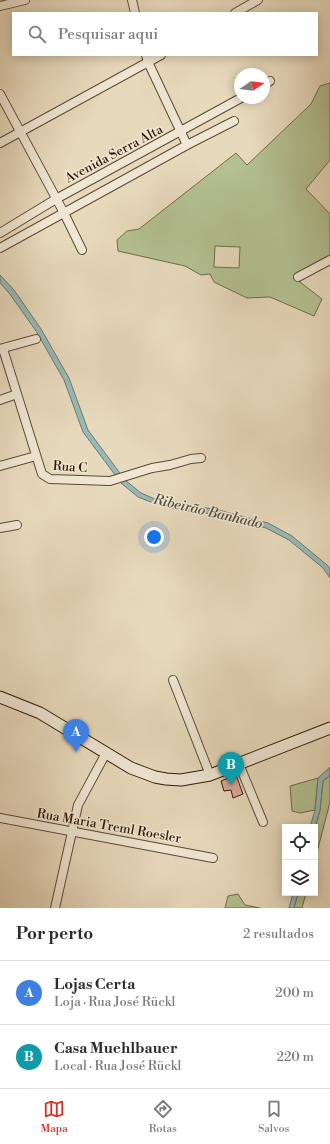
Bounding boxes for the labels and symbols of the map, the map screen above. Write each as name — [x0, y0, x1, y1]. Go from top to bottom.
north arrow — [234, 68, 270, 104]
street label: Avenida Serra Alta — [61, 121, 166, 187]
street label: Rua C — [52, 458, 88, 476]
water label: Ribeirão Banhado — [151, 490, 264, 533]
your location — [144, 527, 164, 547]
pin: A — [63, 719, 89, 752]
pin: B — [218, 752, 244, 785]
street label: Rua Maria Treml Roesler — [36, 805, 183, 847]

